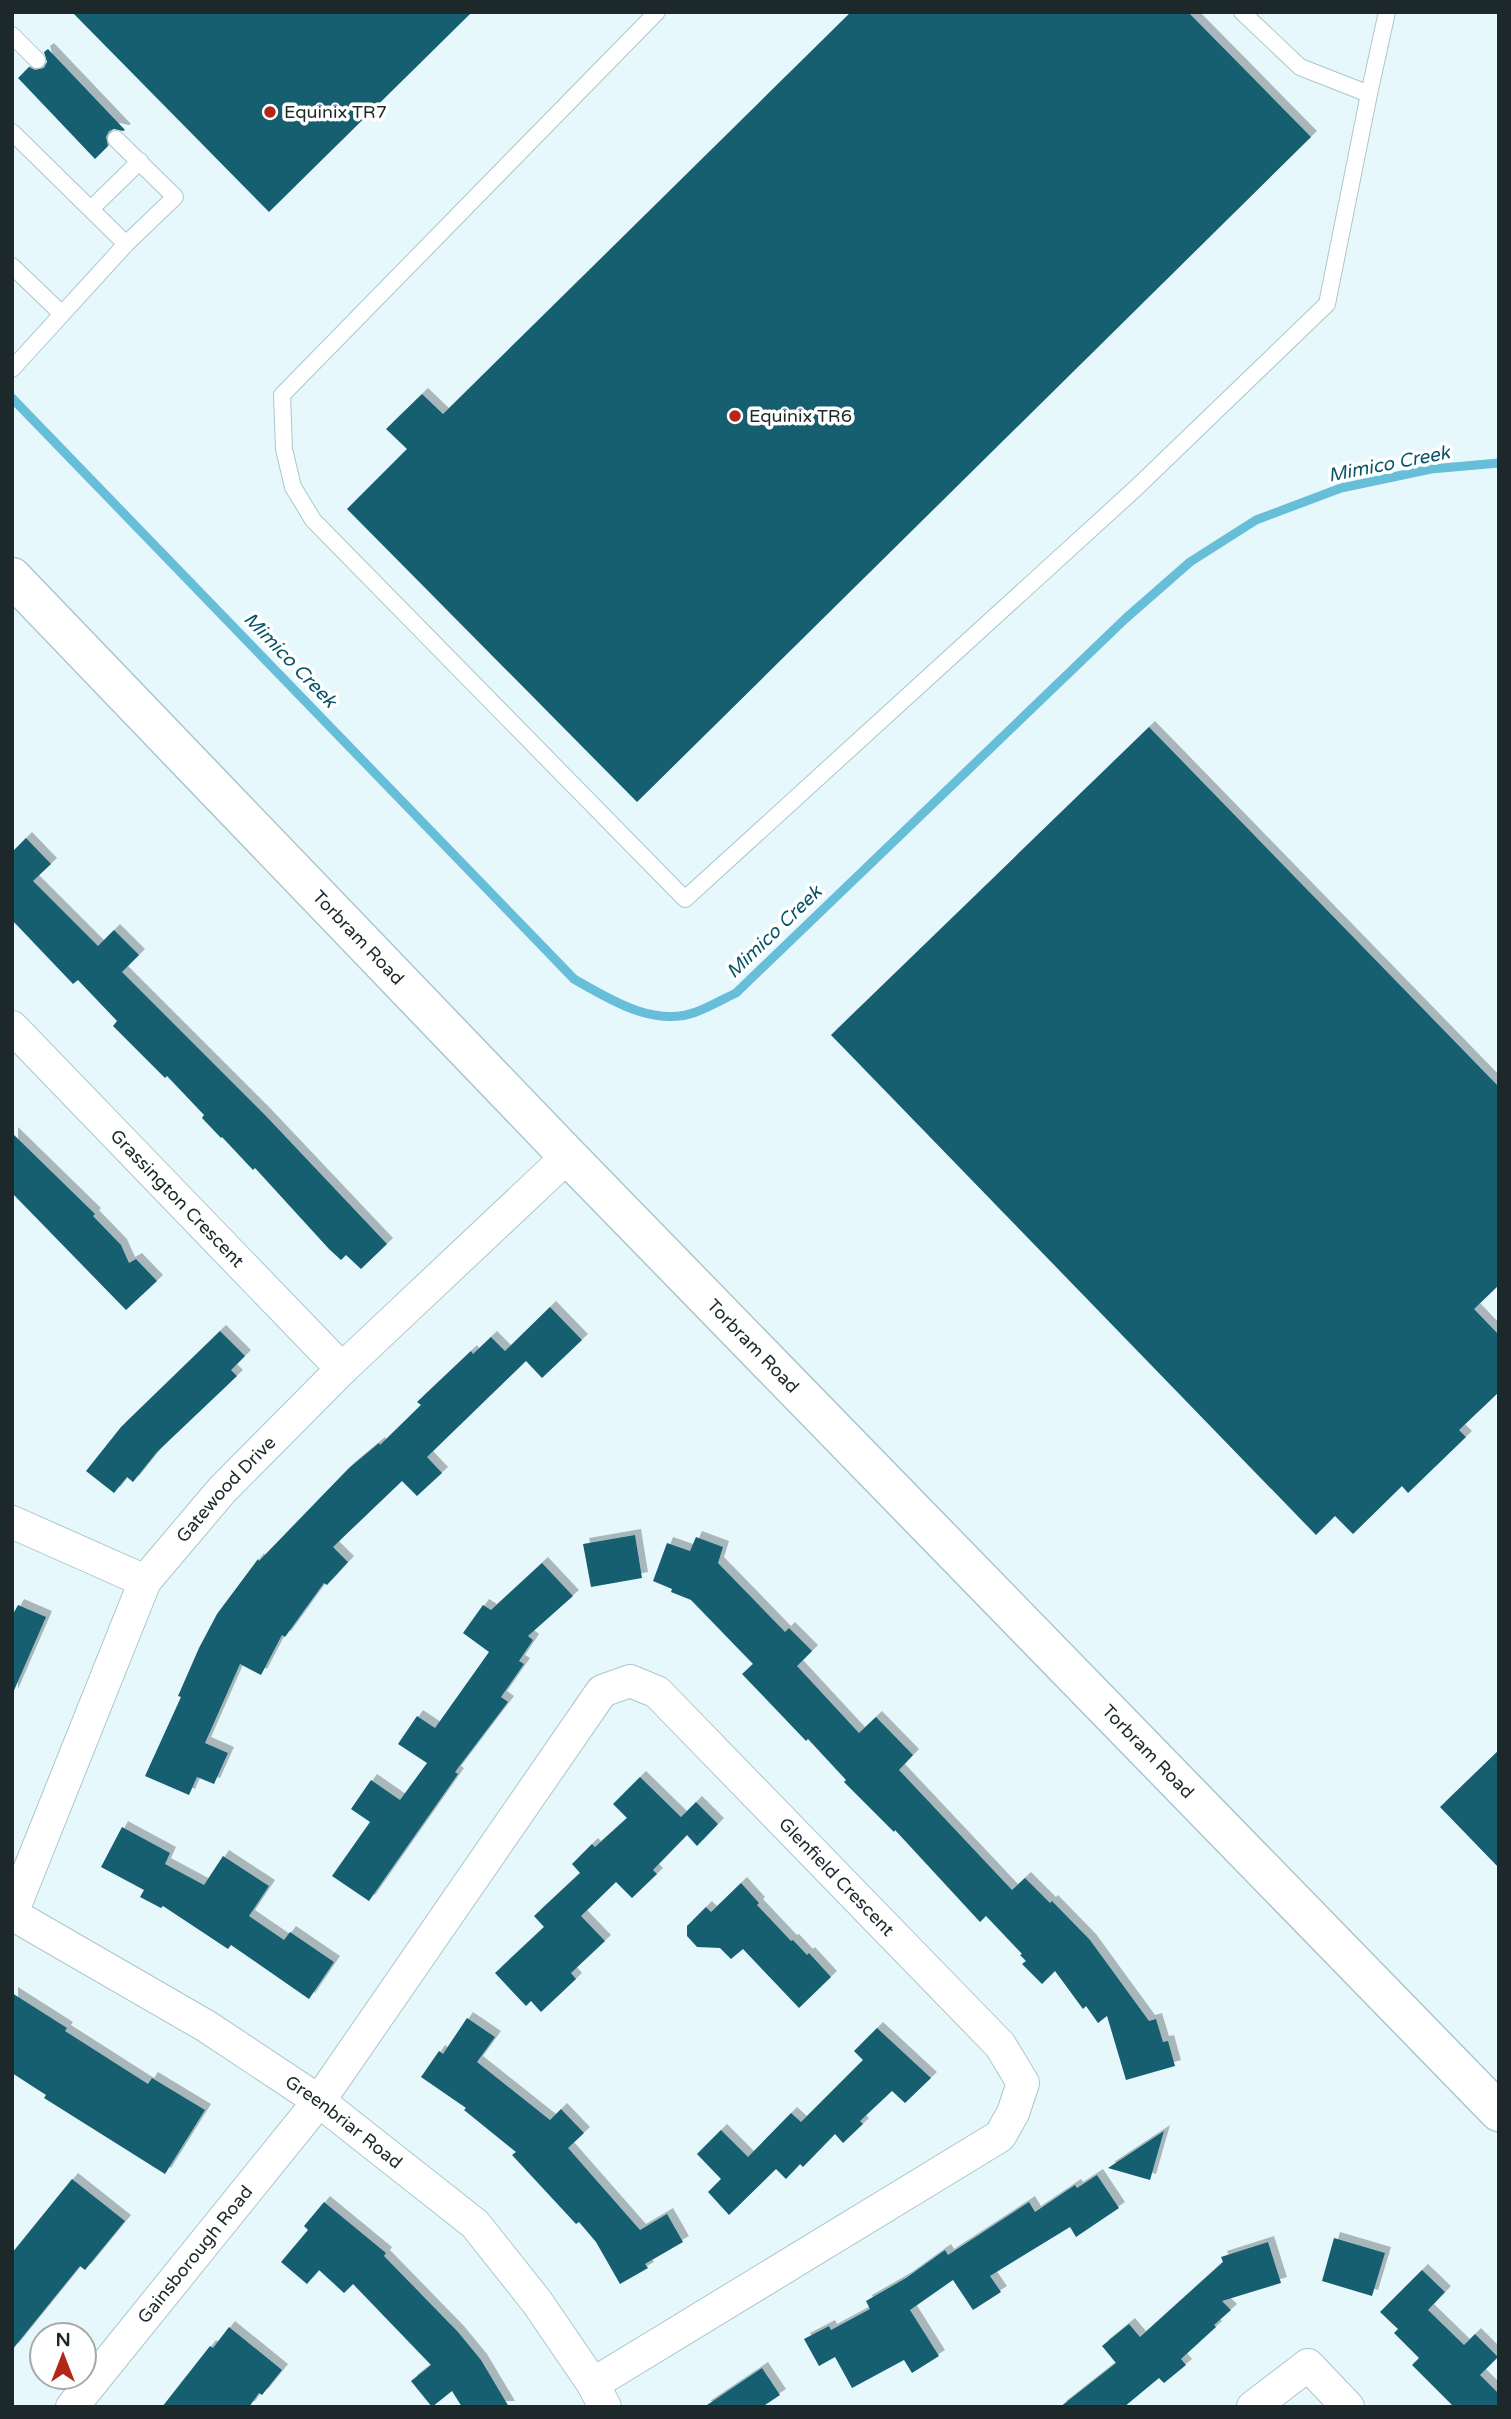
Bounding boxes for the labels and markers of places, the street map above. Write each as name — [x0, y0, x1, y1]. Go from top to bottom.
place label: Equinix TR7 — [284, 101, 387, 123]
marker: Equinix TR7 — [262, 104, 278, 120]
place label: Equinix TR6 — [749, 405, 852, 427]
marker: Equinix TR6 — [727, 408, 743, 424]

